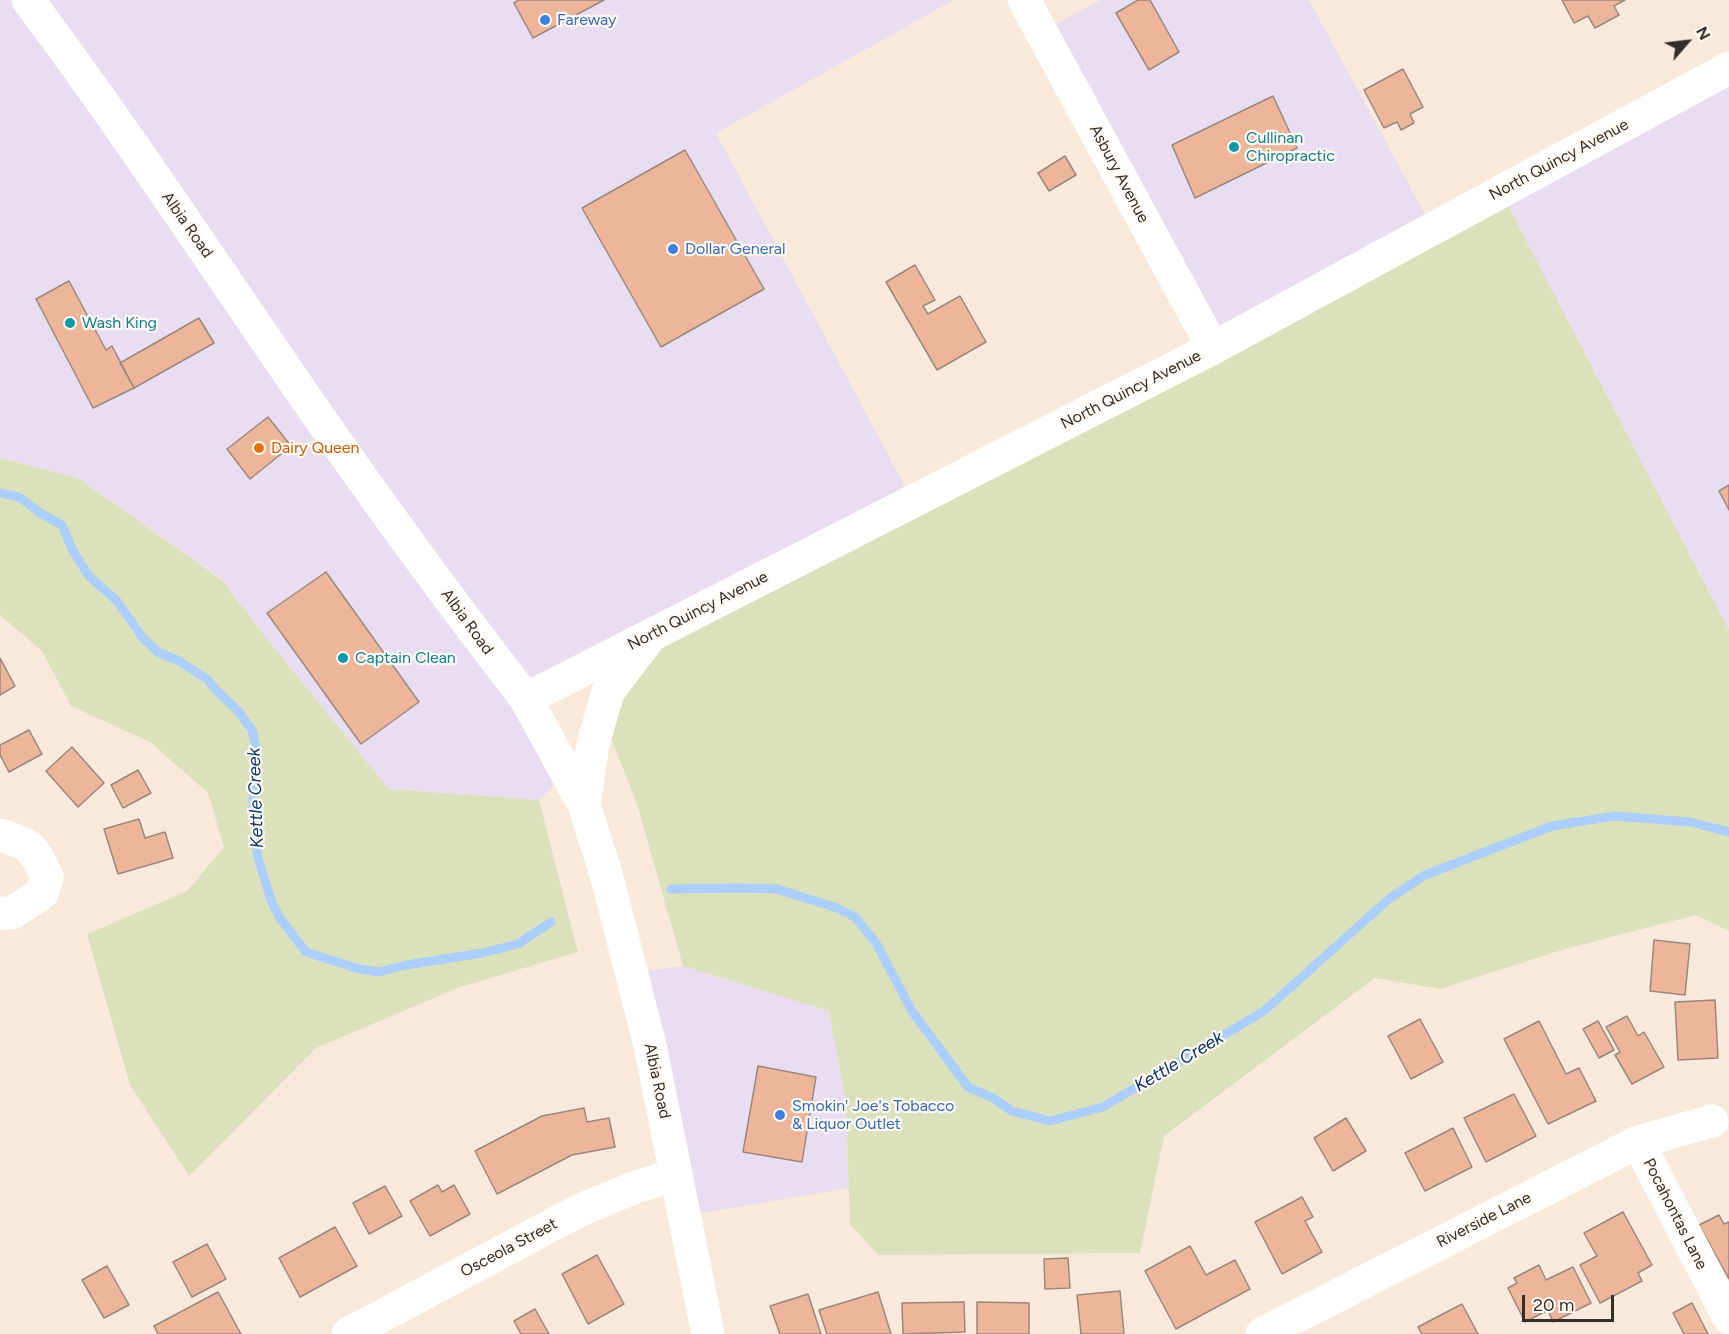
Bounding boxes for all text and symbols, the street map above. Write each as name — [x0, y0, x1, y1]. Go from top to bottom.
place label: Fareway — [557, 10, 616, 30]
north arrow — [1657, 12, 1717, 72]
marker: Fareway — [538, 13, 552, 27]
text: N — [1692, 23, 1715, 43]
street label: North Quincy Avenue — [1486, 115, 1632, 205]
street label: Asbury Avenue — [1085, 122, 1153, 226]
place label: Cullinan Chiropractic — [1246, 128, 1335, 166]
marker: Cullinan Chiropractic — [1227, 140, 1241, 154]
street label: Albia Road — [157, 188, 217, 262]
place label: Dollar General — [685, 239, 785, 259]
marker: Dollar General — [666, 242, 680, 256]
place label: Wash King — [82, 313, 157, 333]
marker: Wash King — [63, 316, 77, 330]
street label: North Quincy Avenue — [1058, 346, 1204, 434]
place label: Dairy Queen — [271, 438, 359, 458]
marker: Dairy Queen — [252, 441, 266, 455]
street label: North Quincy Avenue — [625, 567, 771, 655]
street label: Albia Road — [437, 585, 497, 659]
place label: Captain Clean — [355, 648, 456, 668]
marker: Captain Clean — [336, 651, 350, 665]
water label: Kettle Creek — [243, 747, 269, 849]
water label: Kettle Creek — [1130, 1027, 1228, 1097]
street label: Albia Road — [640, 1042, 674, 1120]
place label: Smokin' Joe's Tobacco & Liquor Outlet — [792, 1096, 954, 1134]
marker: Smokin' Joe's Tobacco & Liquor Outlet — [773, 1108, 787, 1122]
street label: Pocahontas Lane — [1639, 1155, 1711, 1273]
street label: Riverside Lane — [1434, 1188, 1534, 1252]
street label: Osceola Street — [457, 1214, 561, 1282]
scale bar — [1525, 1283, 1616, 1321]
text: 20 m — [1533, 1294, 1574, 1316]

